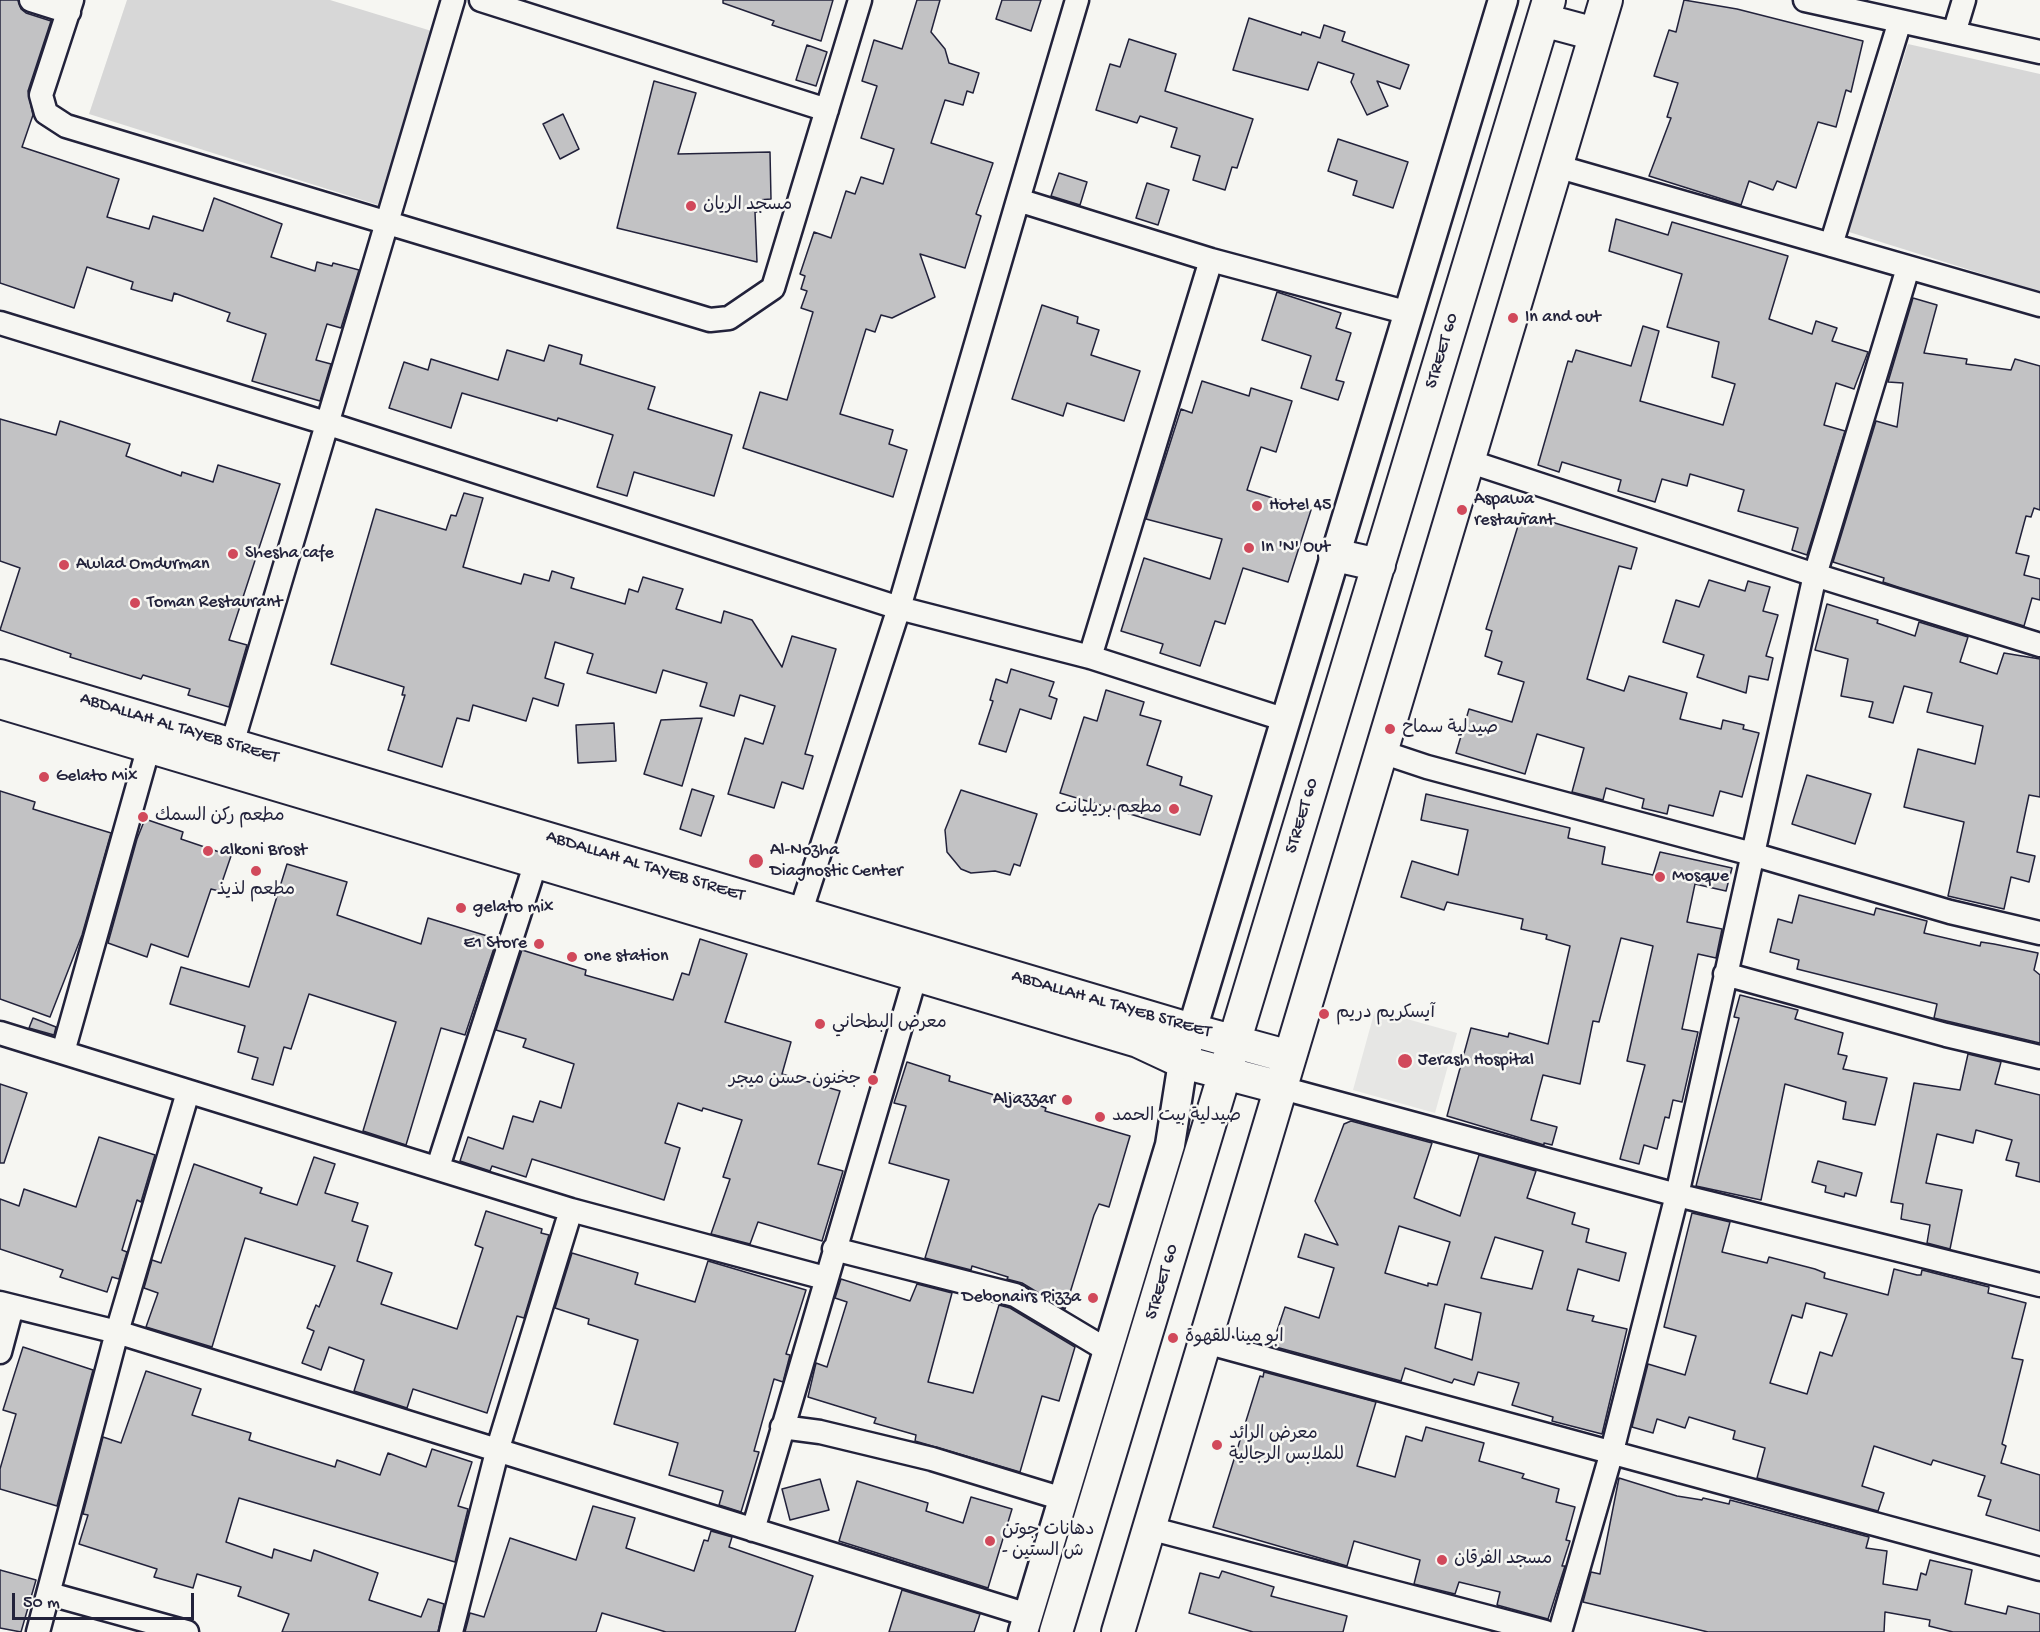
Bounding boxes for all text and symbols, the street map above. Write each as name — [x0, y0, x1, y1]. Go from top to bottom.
place label: مسجد الريان — [703, 195, 792, 217]
marker: مسجد الريان — [684, 199, 698, 213]
place label: In and out — [1525, 307, 1601, 329]
street label: STREET 60 — [1421, 311, 1465, 391]
marker: In and out — [1506, 311, 1520, 325]
place label: Aspawa restaurant — [1474, 489, 1554, 532]
place label: Hotel 45 — [1269, 495, 1331, 517]
marker: Hotel 45 — [1250, 499, 1264, 513]
marker: Aspawa restaurant — [1455, 503, 1469, 517]
place label: In 'N' Out — [1261, 537, 1330, 559]
marker: In 'N' Out — [1242, 541, 1256, 555]
place label: Shesha cafe — [245, 543, 334, 565]
marker: Shesha cafe — [226, 547, 240, 561]
place label: Awlad Omdurman — [76, 554, 210, 576]
marker: Awlad Omdurman — [57, 558, 71, 572]
place label: Toman Restaurant — [147, 592, 282, 614]
marker: Toman Restaurant — [128, 596, 142, 610]
street label: ABDALLAH AL TAYEB STREET — [77, 688, 281, 770]
place label: صيدلية سماح — [1402, 718, 1498, 740]
marker: صيدلية سماح — [1383, 722, 1397, 736]
place label: Gelato Mix — [56, 766, 137, 788]
marker: Gelato Mix — [37, 770, 51, 784]
street label: STREET 60 — [1281, 776, 1325, 856]
place label: مطعم بريليانت — [1055, 798, 1162, 820]
marker: مطعم بريليانت — [1167, 802, 1181, 816]
place label: مطعم ركن السمك — [155, 806, 285, 828]
marker: مطعم ركن السمك — [136, 810, 150, 824]
street label: ABDALLAH AL TAYEB STREET — [543, 826, 747, 908]
place label: alkoni Brost — [220, 840, 307, 862]
place label: Al-Nozha Diagnostic Center — [770, 840, 903, 882]
marker: alkoni Brost — [201, 844, 215, 858]
marker: Al-Nozha Diagnostic Center — [747, 852, 765, 870]
marker: مطعم لذيذ — [249, 864, 263, 878]
place label: Mosque — [1672, 866, 1729, 888]
marker: Mosque — [1653, 870, 1667, 884]
place label: مطعم لذيذ — [217, 880, 295, 902]
place label: gelato mix — [473, 897, 554, 919]
marker: gelato mix — [454, 901, 468, 915]
place label: E1 Store — [464, 933, 527, 955]
marker: E1 Store — [532, 937, 546, 951]
place label: one station — [584, 946, 669, 968]
marker: one station — [565, 950, 579, 964]
street label: ABDALLAH AL TAYEB STREET — [1009, 966, 1213, 1044]
place label: آيسكريم دريم — [1336, 1003, 1435, 1025]
marker: آيسكريم دريم — [1317, 1007, 1331, 1021]
place label: معرض البطحاني — [832, 1013, 947, 1035]
marker: معرض البطحاني — [813, 1017, 827, 1031]
place label: Jerash Hospital — [1418, 1050, 1534, 1072]
marker: Jerash Hospital — [1396, 1052, 1414, 1070]
place label: جخنون حسن ميجر — [729, 1069, 861, 1091]
marker: جخنون حسن ميجر — [866, 1073, 880, 1087]
place label: Aljazzar — [993, 1089, 1055, 1111]
marker: Aljazzar — [1060, 1093, 1074, 1107]
place label: صيدلية بيت الحمد — [1112, 1106, 1241, 1128]
marker: صيدلية بيت الحمد — [1093, 1110, 1107, 1124]
street label: STREET 60 — [1141, 1242, 1185, 1322]
place label: Debonairs Pizza — [962, 1287, 1081, 1309]
marker: Debonairs Pizza — [1086, 1291, 1100, 1305]
place label: ابو مينا للقهوة — [1185, 1327, 1284, 1349]
marker: ابو مينا للقهوة — [1166, 1331, 1180, 1345]
place label: معرض الرائد للملابس الرجالية — [1229, 1424, 1344, 1466]
marker: معرض الرائد للملابس الرجالية — [1210, 1438, 1224, 1452]
place label: دهانات جوتن - ش الستين — [1002, 1520, 1094, 1562]
marker: دهانات جوتن - ش الستين — [983, 1534, 997, 1548]
place label: مسجد الفرقان — [1454, 1549, 1552, 1571]
marker: مسجد الفرقان — [1435, 1553, 1449, 1567]
scale bar — [15, 1581, 196, 1619]
text: 50 m — [23, 1593, 60, 1614]

